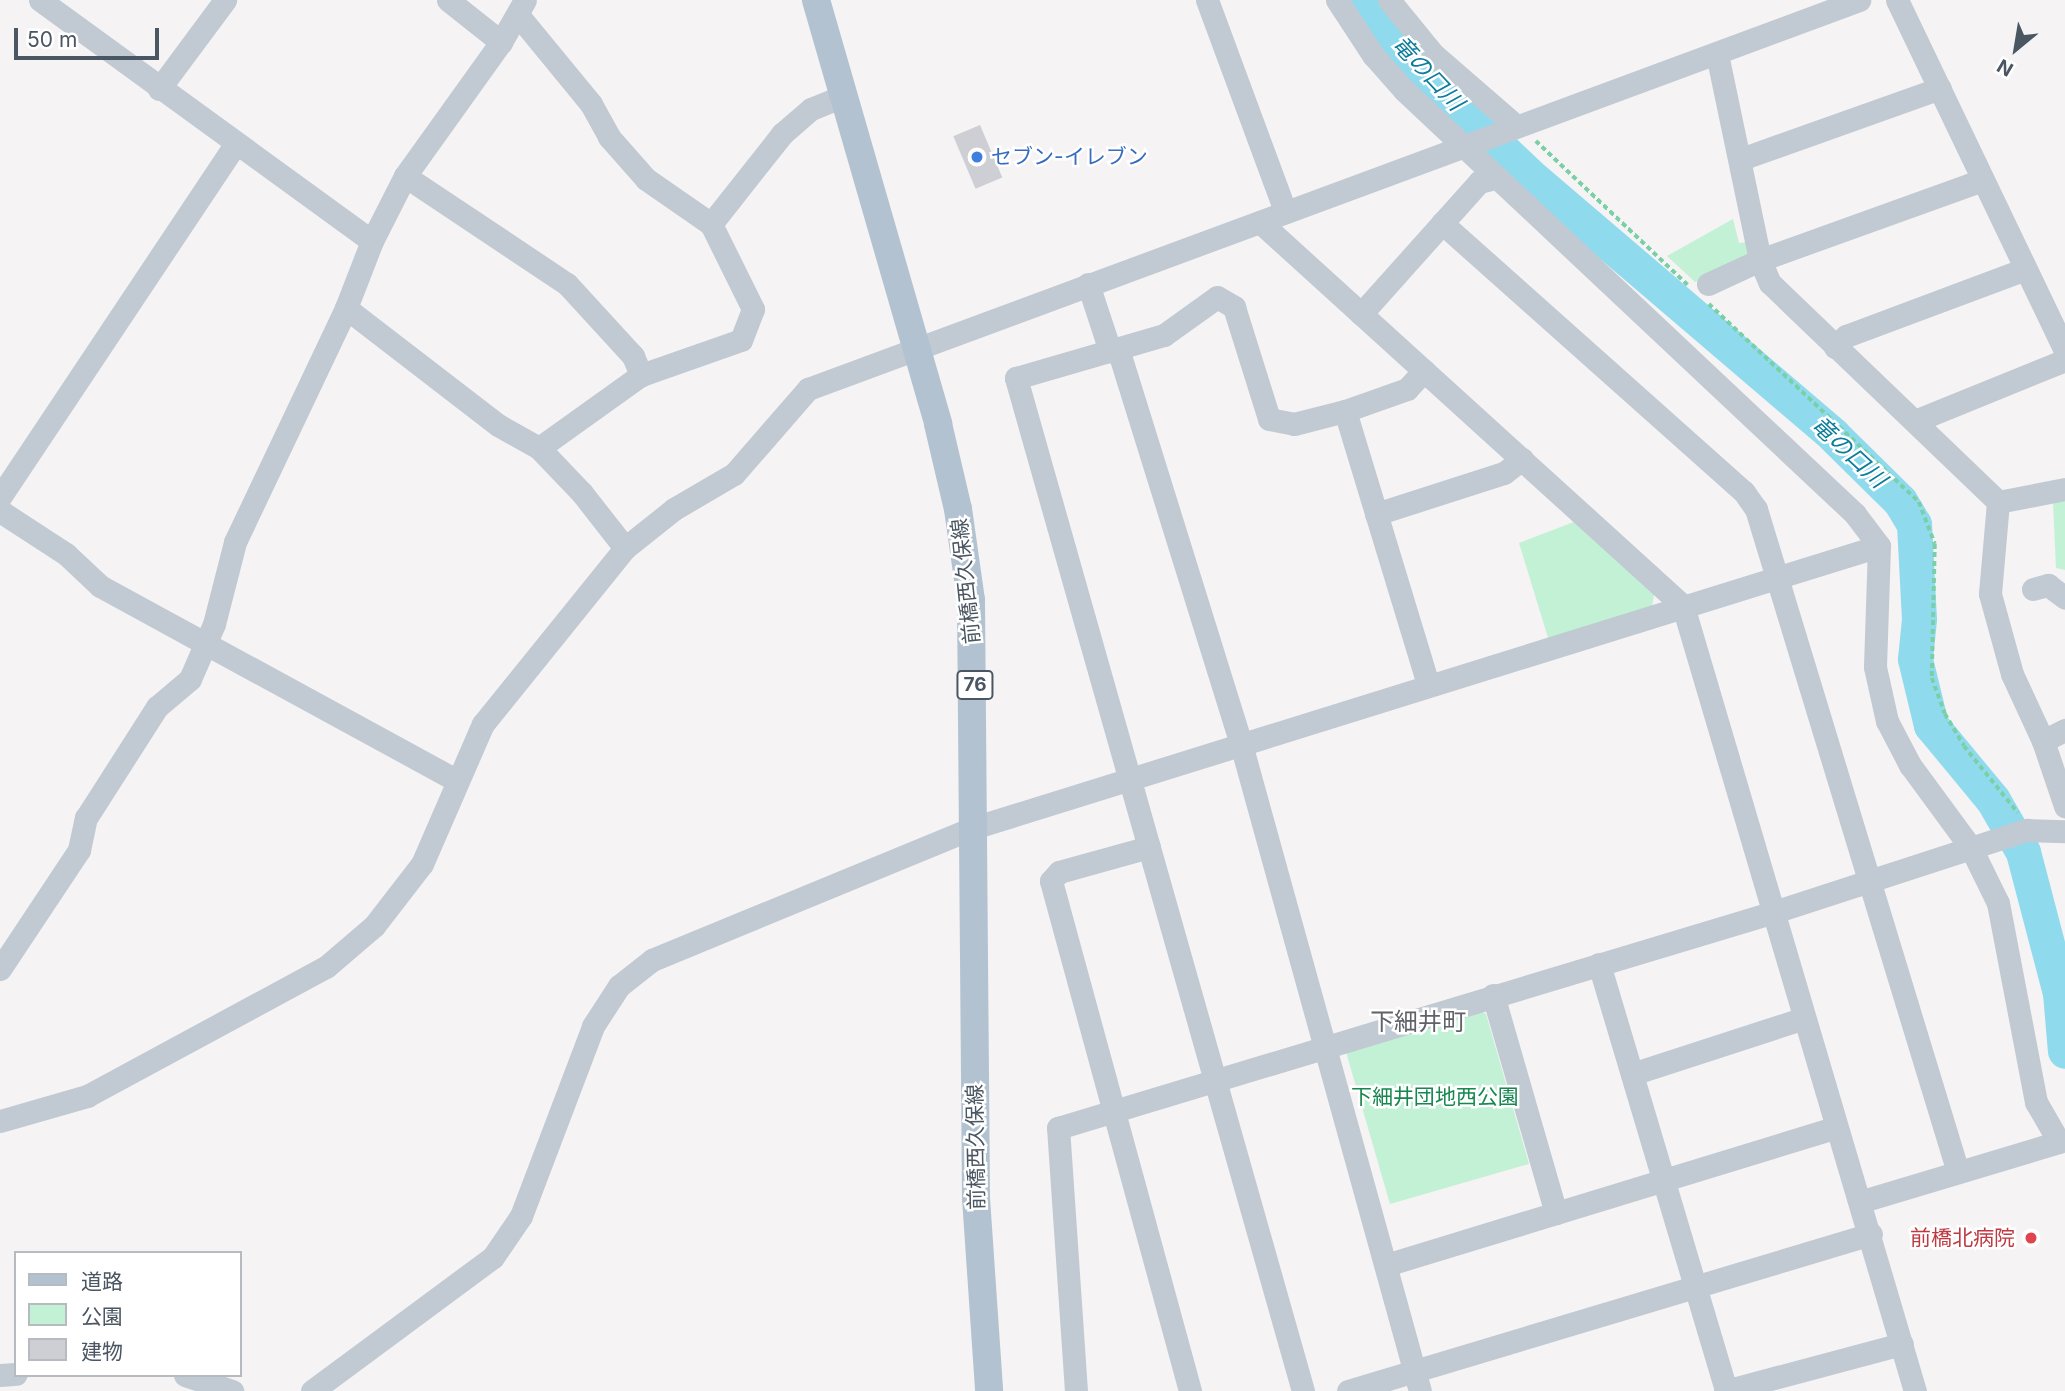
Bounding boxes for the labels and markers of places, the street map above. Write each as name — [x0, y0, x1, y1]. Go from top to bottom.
place label: セブン-イレブン — [991, 144, 1148, 170]
marker: セブン-イレブン — [969, 149, 985, 165]
place label: 前橋北病院 — [1910, 1225, 2015, 1251]
marker: 前橋北病院 — [2021, 1228, 2041, 1248]

